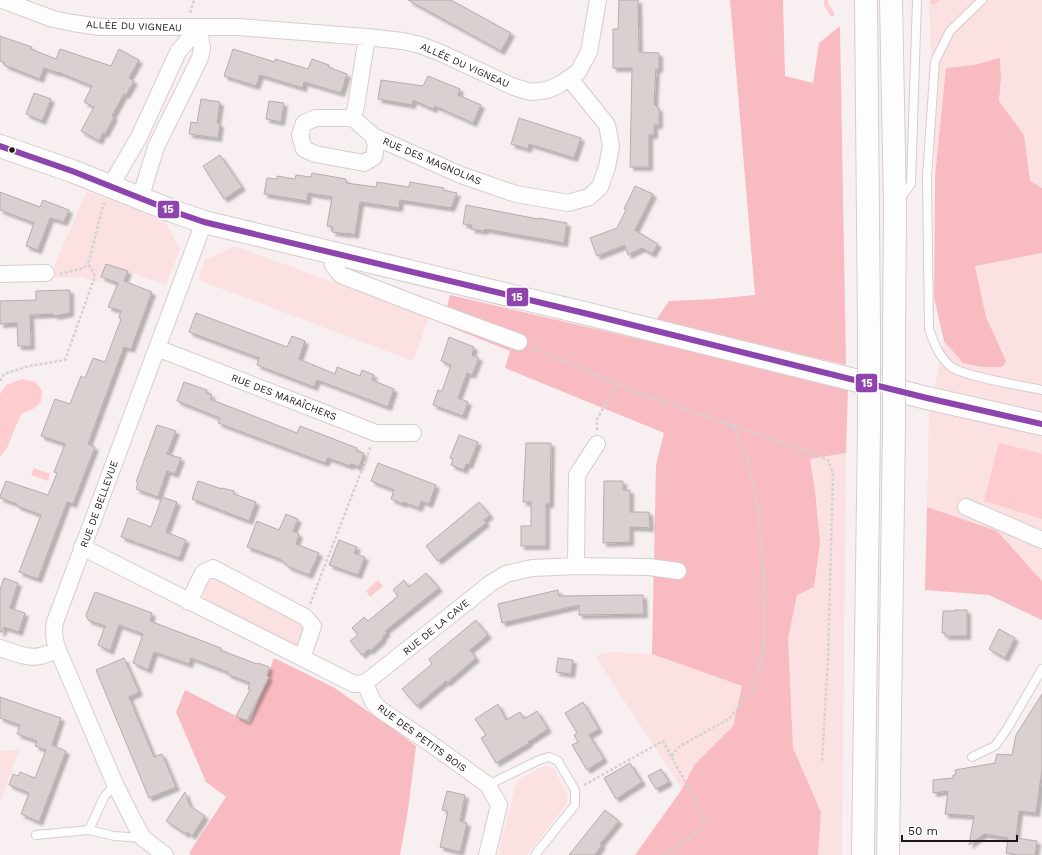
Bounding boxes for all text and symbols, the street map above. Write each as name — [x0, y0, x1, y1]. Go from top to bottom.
street label: ALLÉE DU VIGNEAU — [86, 19, 182, 33]
street label: ALLÉE DU VIGNEAU — [419, 40, 511, 90]
street label: RUE DES MAGNOLIAS — [381, 135, 483, 187]
unlabelled marker — [7, 145, 17, 155]
line badge: 15 — [157, 200, 180, 219]
text: 15 — [162, 203, 174, 216]
line badge: 15 — [506, 287, 529, 307]
text: 15 — [511, 291, 523, 304]
street label: RUE DES MARAÎCHERS — [230, 372, 338, 422]
line badge: 15 — [855, 373, 878, 393]
text: 15 — [861, 377, 873, 390]
street label: RUE DE BELLEVUE — [78, 459, 120, 549]
street label: RUE DE LA CAVE — [401, 597, 471, 657]
street label: RUE DES PETITS BOIS — [375, 702, 469, 774]
scale bar — [902, 817, 1017, 843]
text: 50 m — [908, 824, 938, 838]

